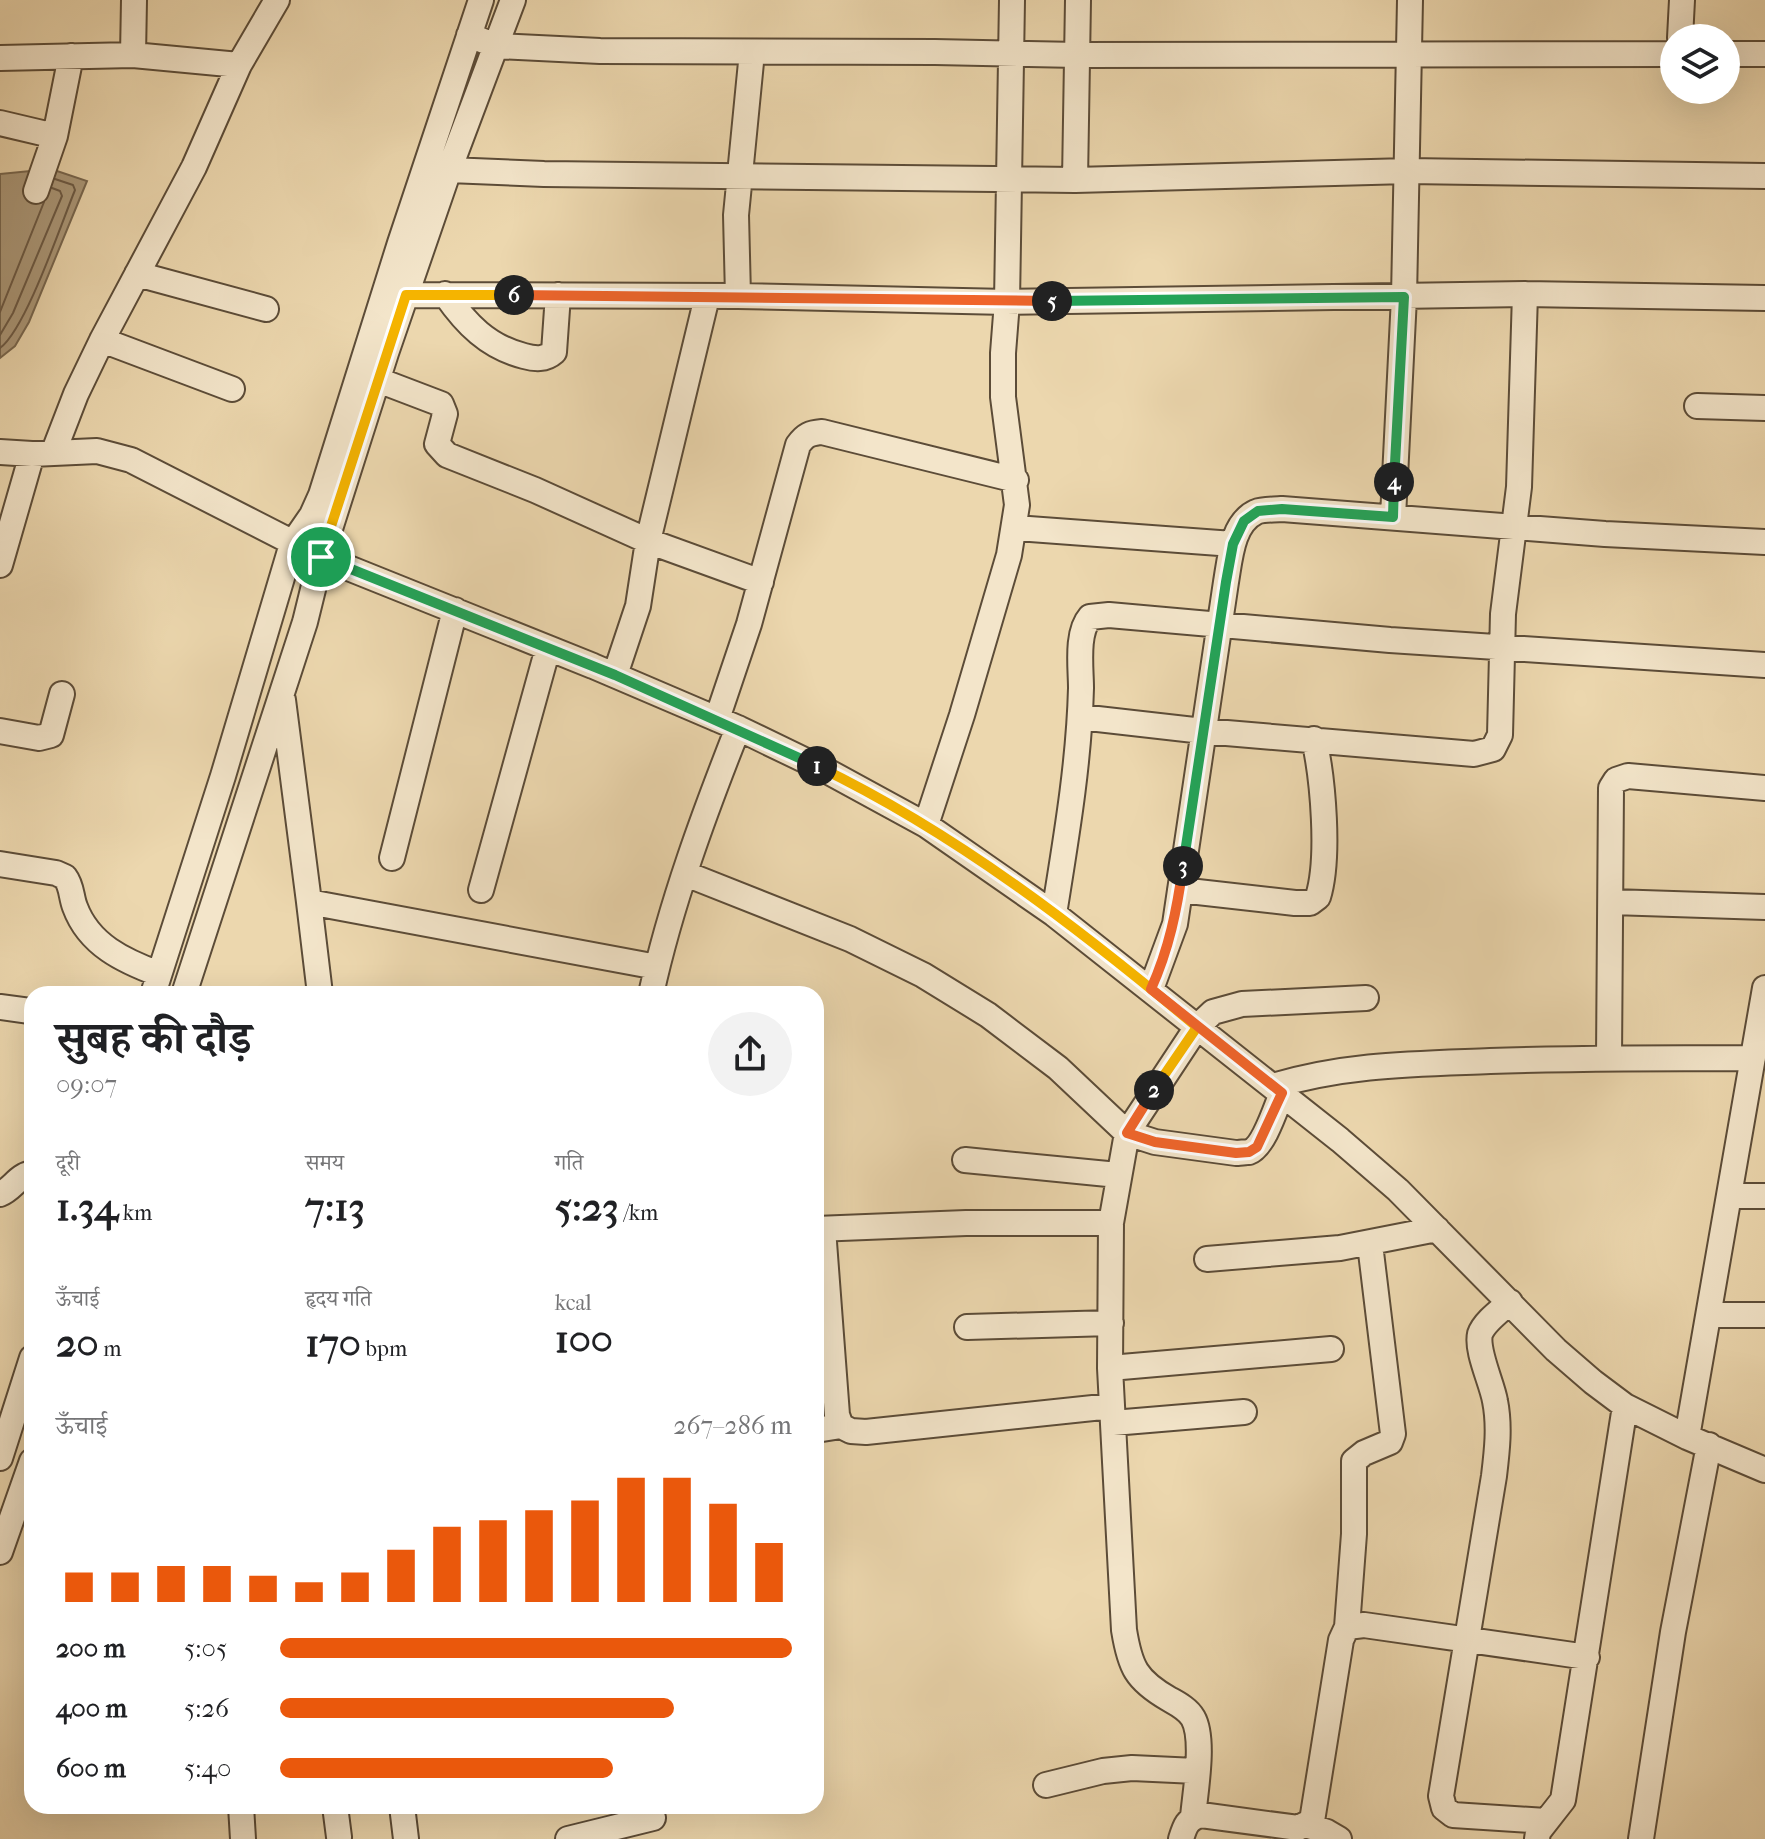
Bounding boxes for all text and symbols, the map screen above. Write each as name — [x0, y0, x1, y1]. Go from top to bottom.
map controls — [1660, 24, 1740, 104]
button: layers — [1660, 24, 1740, 104]
pin: 6 — [494, 275, 534, 315]
pin: 5 — [1032, 281, 1072, 321]
text: 6 — [508, 282, 520, 308]
text: 5 — [1047, 288, 1057, 314]
pin: 4 — [1374, 462, 1414, 502]
text: 4 — [1388, 469, 1401, 495]
pin — [287, 523, 355, 591]
icon: arrive — [299, 535, 343, 579]
pin: 1 — [797, 746, 837, 786]
text: 1 — [813, 753, 821, 779]
pin: 3 — [1163, 846, 1203, 886]
text: 3 — [1178, 853, 1188, 879]
button: share — [708, 1012, 792, 1096]
text: सुबह की दौड़ — [56, 1013, 252, 1064]
text: 09:07 — [56, 1069, 117, 1100]
pin: 2 — [1134, 1070, 1174, 1110]
text: 2 — [1148, 1077, 1160, 1103]
text: दूरी — [56, 1150, 80, 1176]
text: समय — [305, 1150, 344, 1176]
text: गति — [555, 1150, 583, 1176]
text: 1.34 — [56, 1184, 118, 1230]
text: 7:13 — [305, 1184, 365, 1230]
text: 5:23 — [555, 1184, 619, 1230]
text: km — [118, 1200, 152, 1226]
text: /km — [619, 1200, 658, 1226]
text: ऊँचाई — [56, 1286, 99, 1312]
text: हृदय गति — [305, 1286, 372, 1312]
text: kcal — [555, 1290, 592, 1316]
text: 100 — [555, 1316, 613, 1362]
text: 20 — [56, 1320, 99, 1366]
text: 170 — [305, 1320, 361, 1366]
text: m — [99, 1336, 122, 1362]
text: bpm — [361, 1336, 407, 1362]
text: ऊँचाई — [56, 1410, 107, 1441]
text: 267–286 m — [673, 1410, 792, 1441]
text: 200 m — [56, 1633, 125, 1664]
text: 5:05 — [184, 1633, 227, 1664]
text: 400 m — [56, 1693, 127, 1724]
text: 5:26 — [184, 1693, 229, 1724]
text: 600 m — [56, 1753, 126, 1784]
text: 5:40 — [184, 1753, 231, 1784]

